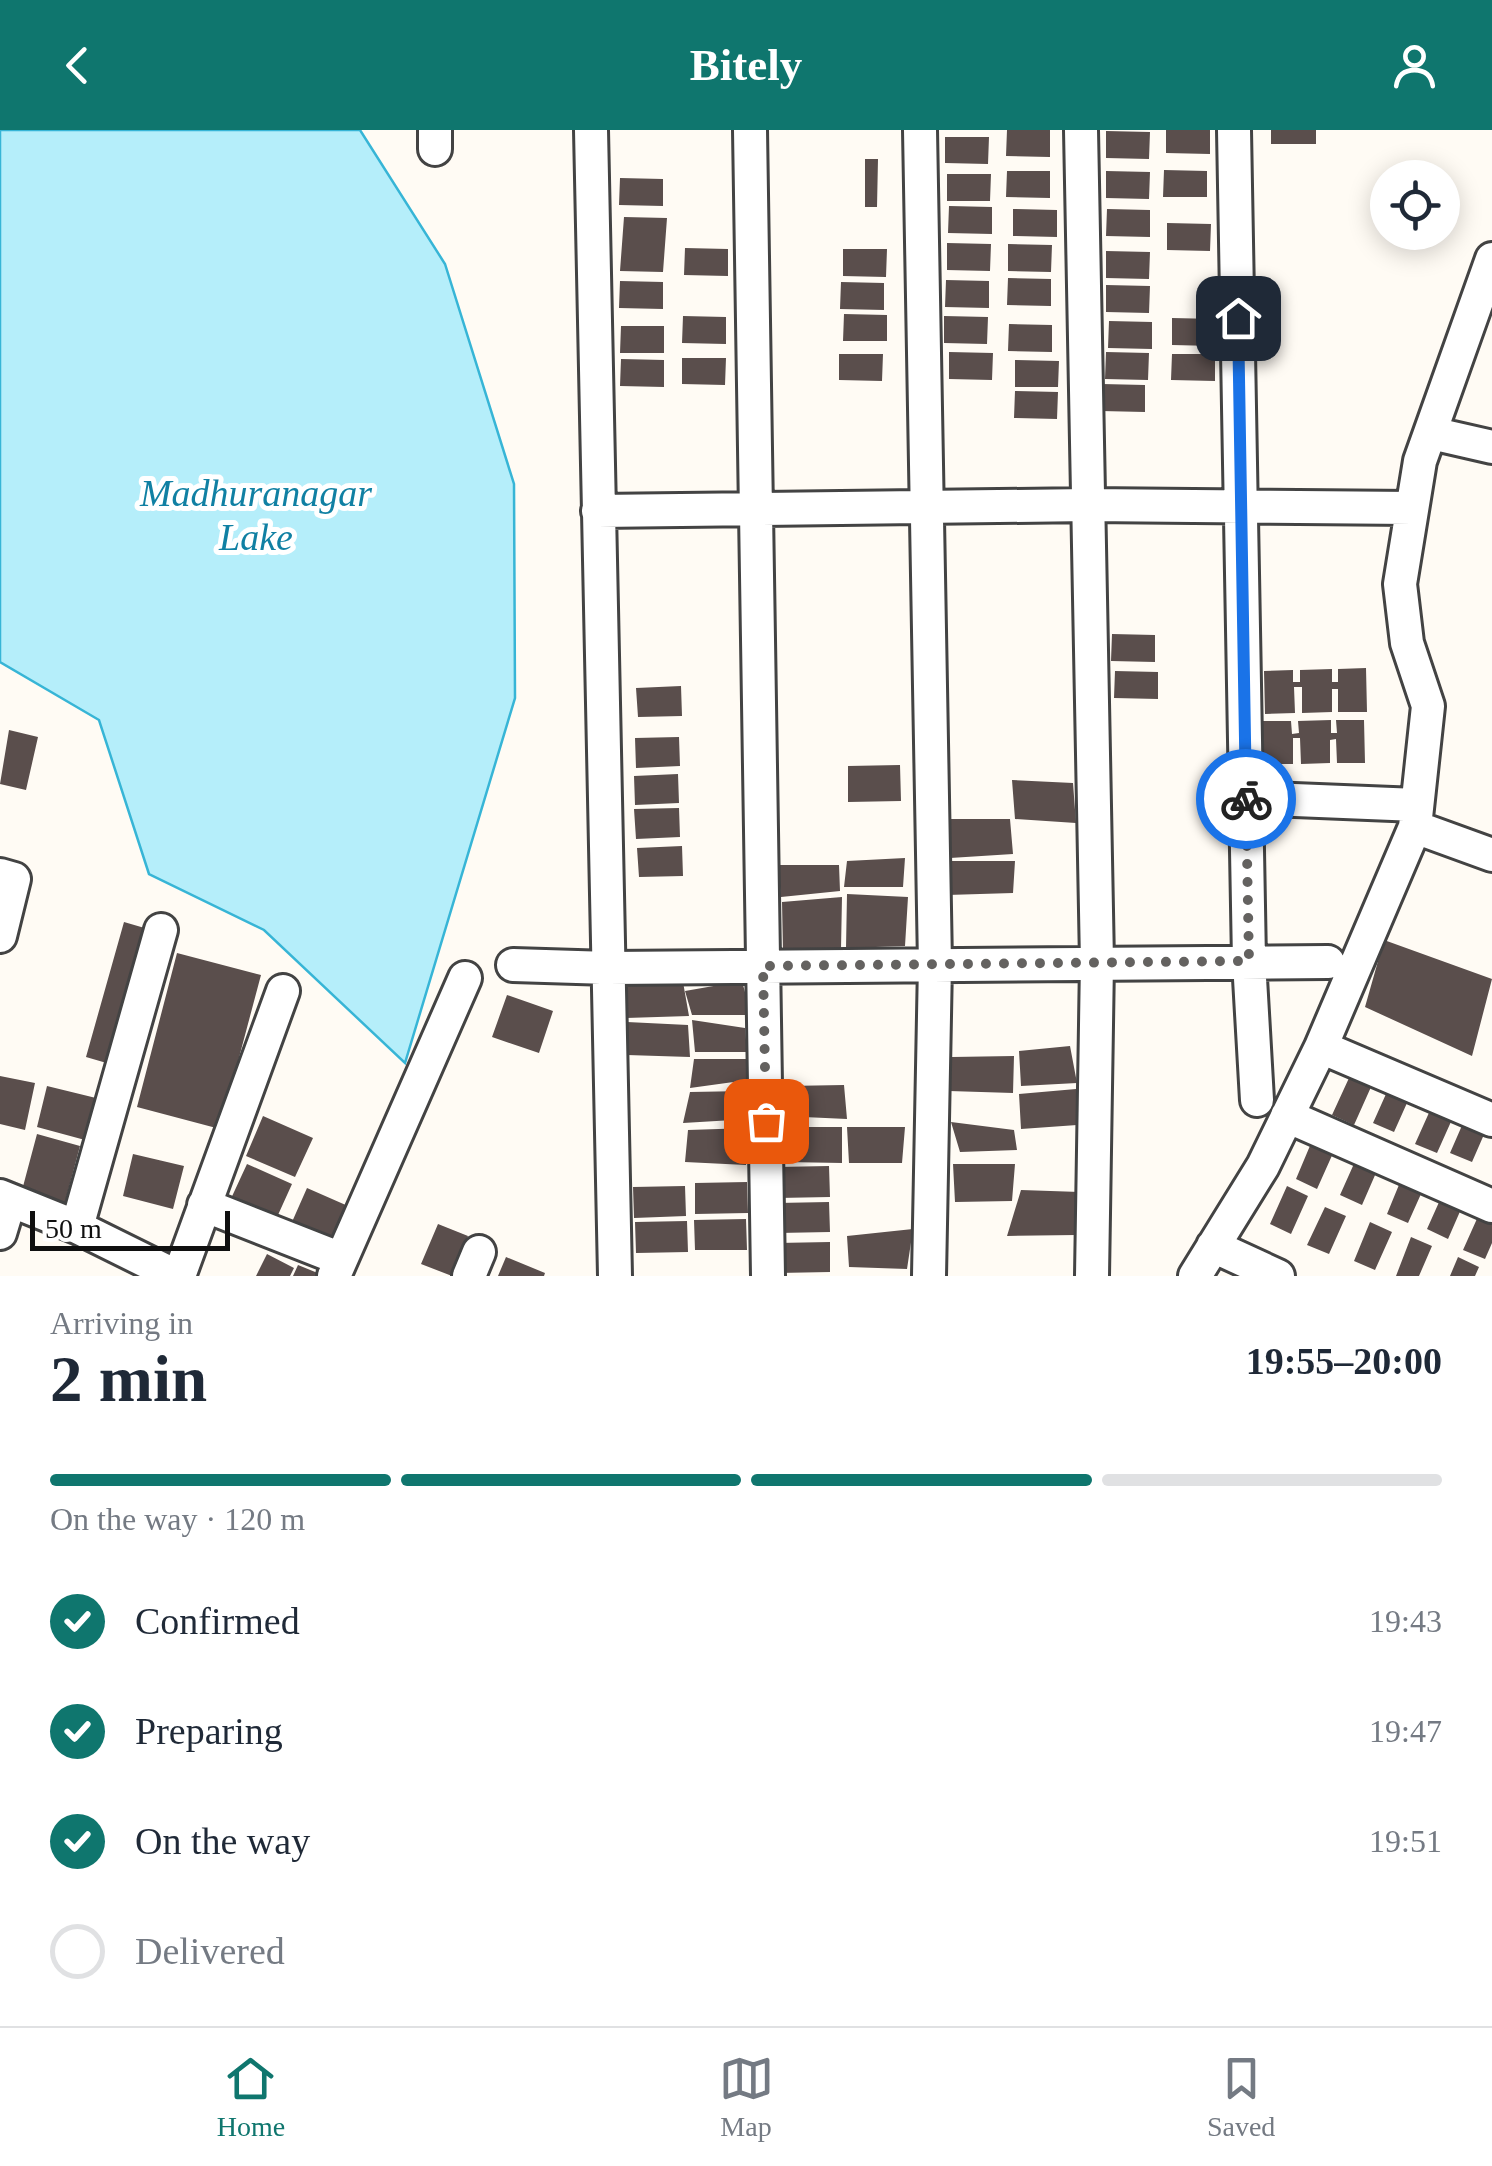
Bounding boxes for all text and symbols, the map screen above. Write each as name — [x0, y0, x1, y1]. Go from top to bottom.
icon: back — [50, 38, 105, 93]
icon: person — [1387, 38, 1442, 93]
text: Bitely — [690, 40, 802, 90]
map controls — [1370, 160, 1460, 250]
button: locate — [1370, 160, 1460, 250]
pin — [1196, 276, 1281, 361]
icon: home — [1211, 291, 1266, 346]
water label: Madhuranagar Lake — [139, 472, 372, 558]
courier — [1196, 749, 1296, 849]
icon: bike — [1219, 772, 1274, 827]
pin — [724, 1079, 809, 1164]
icon: bag — [739, 1094, 794, 1149]
scale bar — [30, 1206, 230, 1250]
text: 50 m — [45, 1213, 102, 1244]
text: Arriving in — [50, 1305, 193, 1341]
text: 19:55–20:00 — [1246, 1340, 1442, 1382]
text: 2 min — [50, 1343, 207, 1415]
text: On the way · 120 m — [50, 1501, 305, 1537]
icon: check — [50, 1594, 105, 1649]
text: Confirmed — [135, 1600, 300, 1642]
text: 19:43 — [1369, 1603, 1442, 1639]
icon: check — [50, 1704, 105, 1759]
text: Preparing — [135, 1710, 283, 1752]
text: 19:47 — [1369, 1713, 1442, 1749]
icon: check — [50, 1814, 105, 1869]
text: On the way — [135, 1820, 310, 1862]
text: 19:51 — [1369, 1823, 1442, 1859]
text: Delivered — [135, 1930, 285, 1972]
tab: Home — [217, 2051, 285, 2143]
tab: Map — [719, 2051, 774, 2143]
tab: Saved — [1207, 2051, 1275, 2143]

